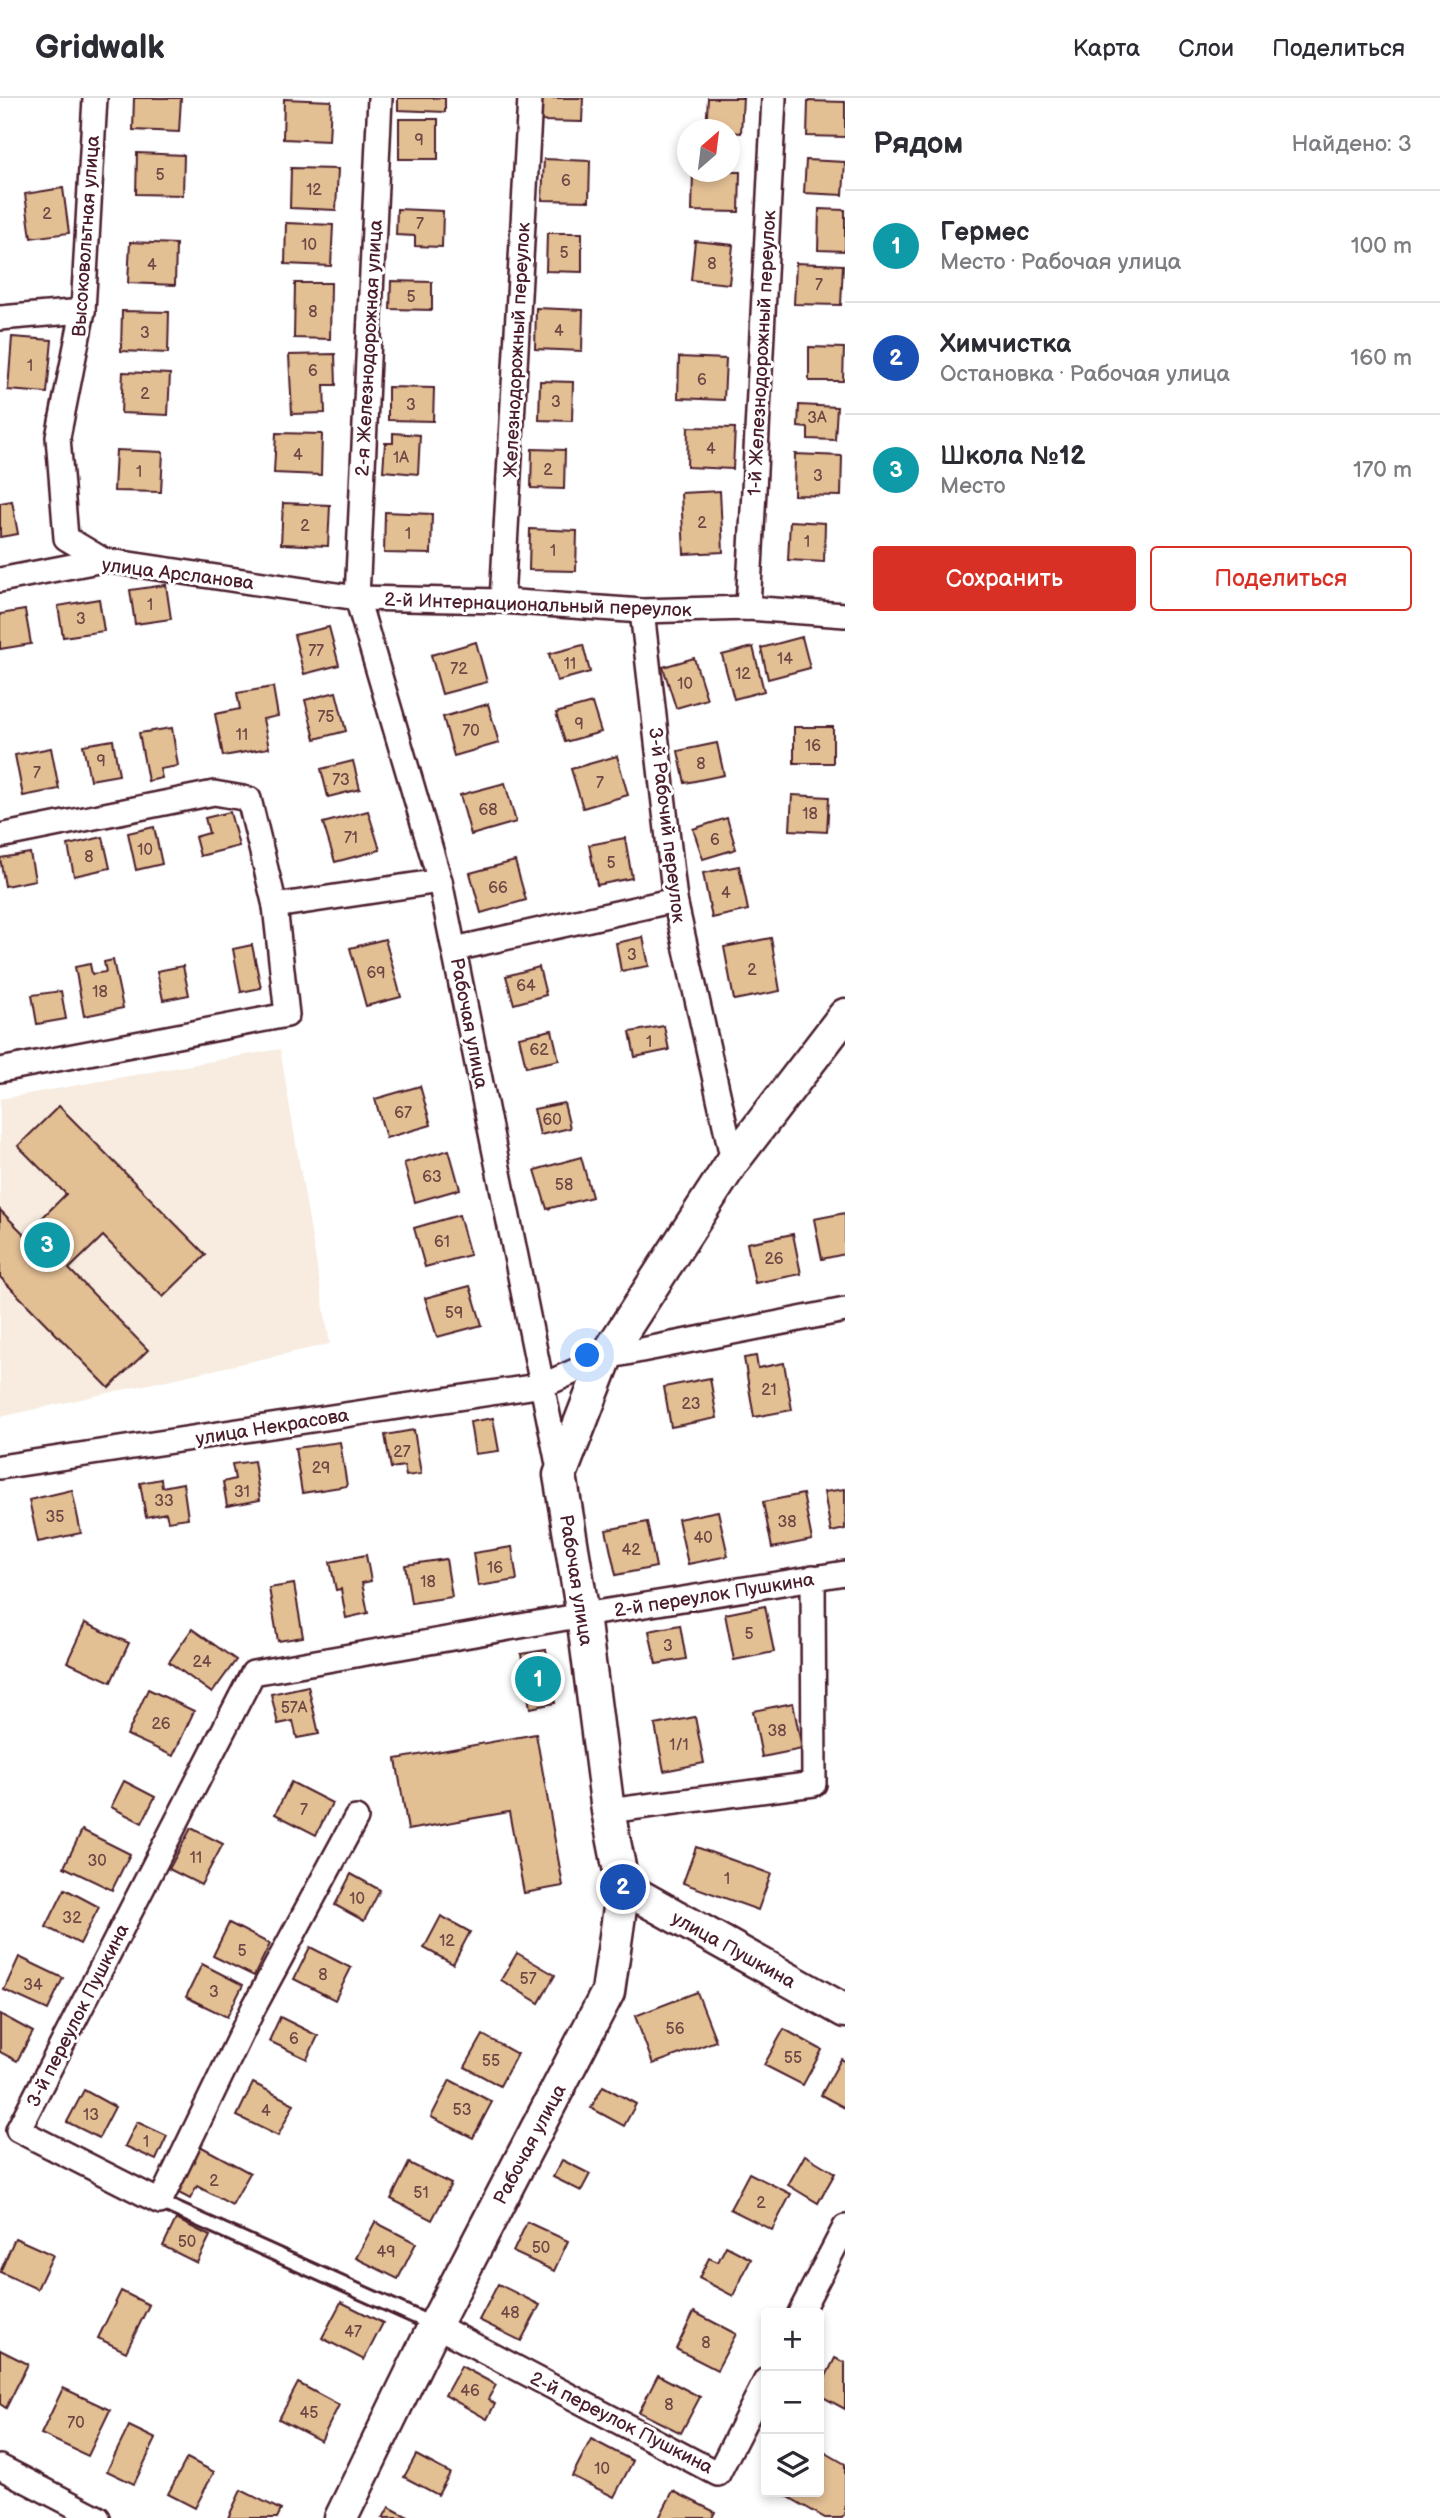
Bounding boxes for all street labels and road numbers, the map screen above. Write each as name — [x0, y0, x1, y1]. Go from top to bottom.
street label: Высоковольтная улица — [68, 135, 105, 338]
street label: 1-й Железнодорожный переулок — [744, 210, 781, 497]
street label: 2-я Железнодорожная улица — [351, 219, 388, 477]
street label: Железнодорожный переулок — [499, 222, 536, 478]
street label: улица Арсланова — [100, 554, 255, 595]
street label: 2-й Интернациональный переулок — [384, 589, 692, 622]
street label: 3-й Рабочий переулок — [643, 726, 690, 924]
street label: Рабочая улица — [445, 956, 492, 1091]
street label: улица Некрасова — [194, 1404, 351, 1451]
street label: Рабочая улица — [554, 1513, 597, 1648]
street label: 2-й переулок Пушкина — [613, 1568, 816, 1623]
street label: улица Пушкина — [667, 1907, 799, 1994]
street label: 3-й переулок Пушкина — [22, 1920, 135, 2111]
street label: Рабочая улица — [489, 2081, 572, 2209]
street label: 2-й переулок Пушкина — [526, 2367, 717, 2479]

